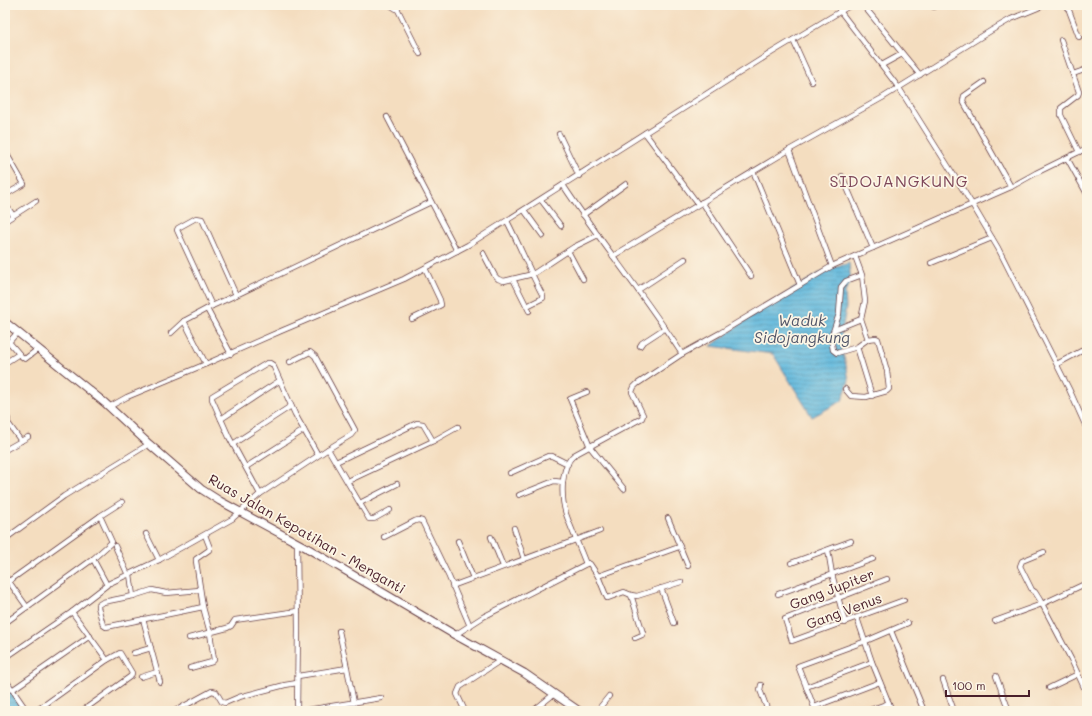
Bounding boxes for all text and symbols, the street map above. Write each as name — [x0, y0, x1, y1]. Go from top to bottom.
district label: SIDOJANGKUNG — [829, 170, 969, 191]
water label: Waduk Sidojangkung — [754, 310, 850, 347]
street label: Ruas Jalan Kepatihan - Menganti — [205, 469, 409, 598]
street label: Gang Jupiter — [787, 564, 877, 613]
street label: Gang Venus — [803, 588, 884, 633]
scale bar — [946, 672, 1029, 698]
text: 100 m — [952, 677, 986, 693]

